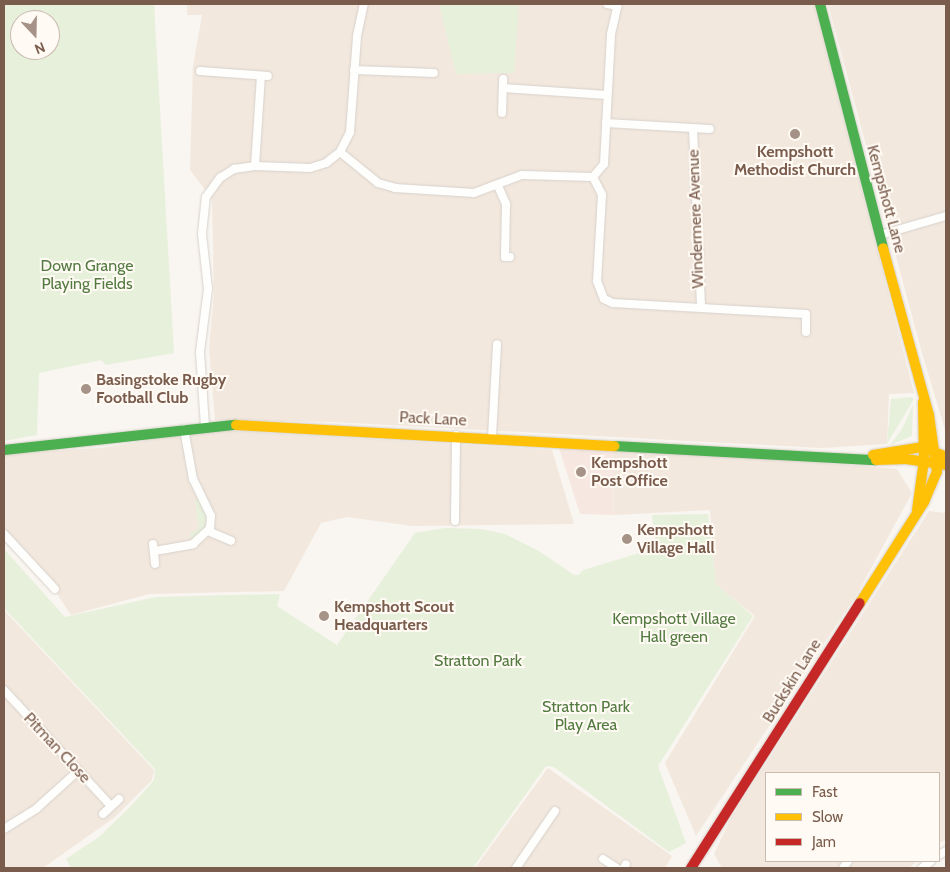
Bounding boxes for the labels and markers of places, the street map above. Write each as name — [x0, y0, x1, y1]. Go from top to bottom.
marker: Kempshott Methodist Church — [789, 128, 801, 140]
place label: Kempshott Methodist Church — [734, 142, 856, 180]
place label: Basingstoke Rugby Football Club — [96, 370, 226, 408]
marker: Basingstoke Rugby Football Club — [80, 383, 92, 395]
place label: Kempshott Post Office — [591, 453, 668, 491]
marker: Kempshott Post Office — [575, 466, 587, 478]
place label: Kempshott Village Hall — [637, 520, 715, 558]
marker: Kempshott Village Hall — [621, 533, 633, 545]
place label: Kempshott Scout Headquarters — [334, 597, 454, 635]
marker: Kempshott Scout Headquarters — [318, 610, 330, 622]

